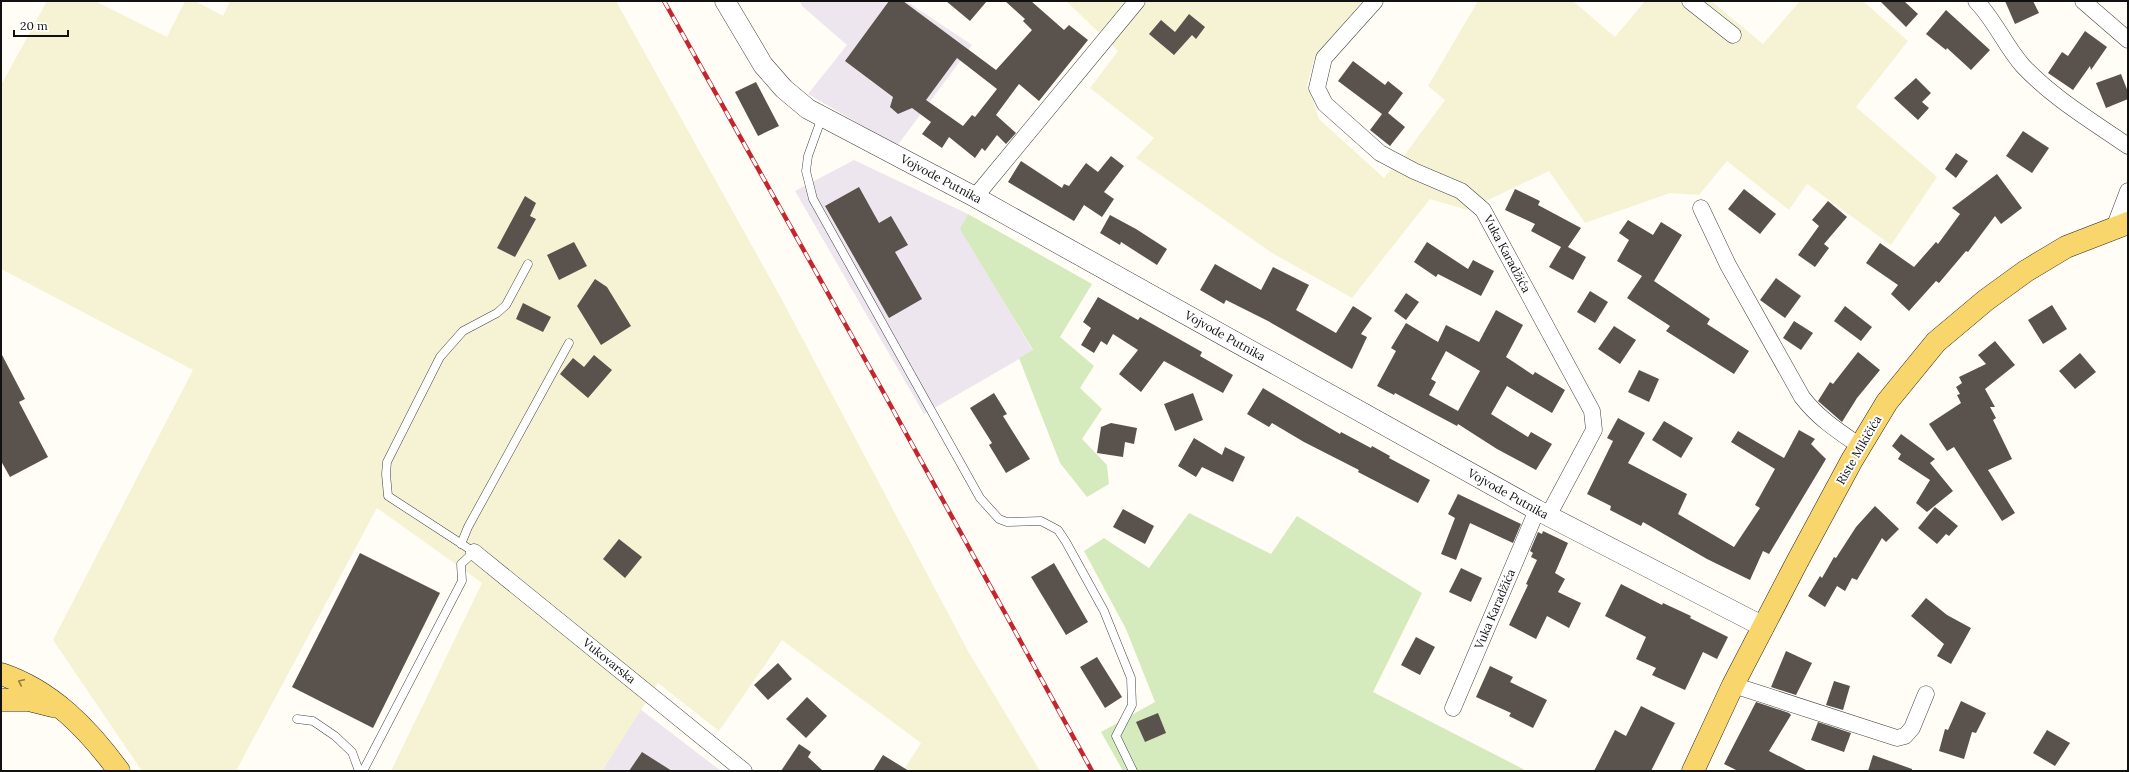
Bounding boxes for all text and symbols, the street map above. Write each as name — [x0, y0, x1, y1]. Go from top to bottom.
scale bar — [14, 12, 68, 38]
text: 20 m — [20, 18, 48, 33]
street label: Vojvode Putnika — [897, 150, 984, 206]
street label: Vuka Karadžića — [1480, 212, 1534, 295]
street label: Vojvode Putnika — [1181, 307, 1268, 364]
street label: Riste Mikičića — [1833, 413, 1884, 487]
street label: Vojvode Putnika — [1464, 465, 1551, 522]
street label: Vuka Karadžića — [1471, 567, 1518, 652]
street label: Vukovarska — [579, 634, 639, 686]
one-way arrow — [18, 679, 26, 687]

